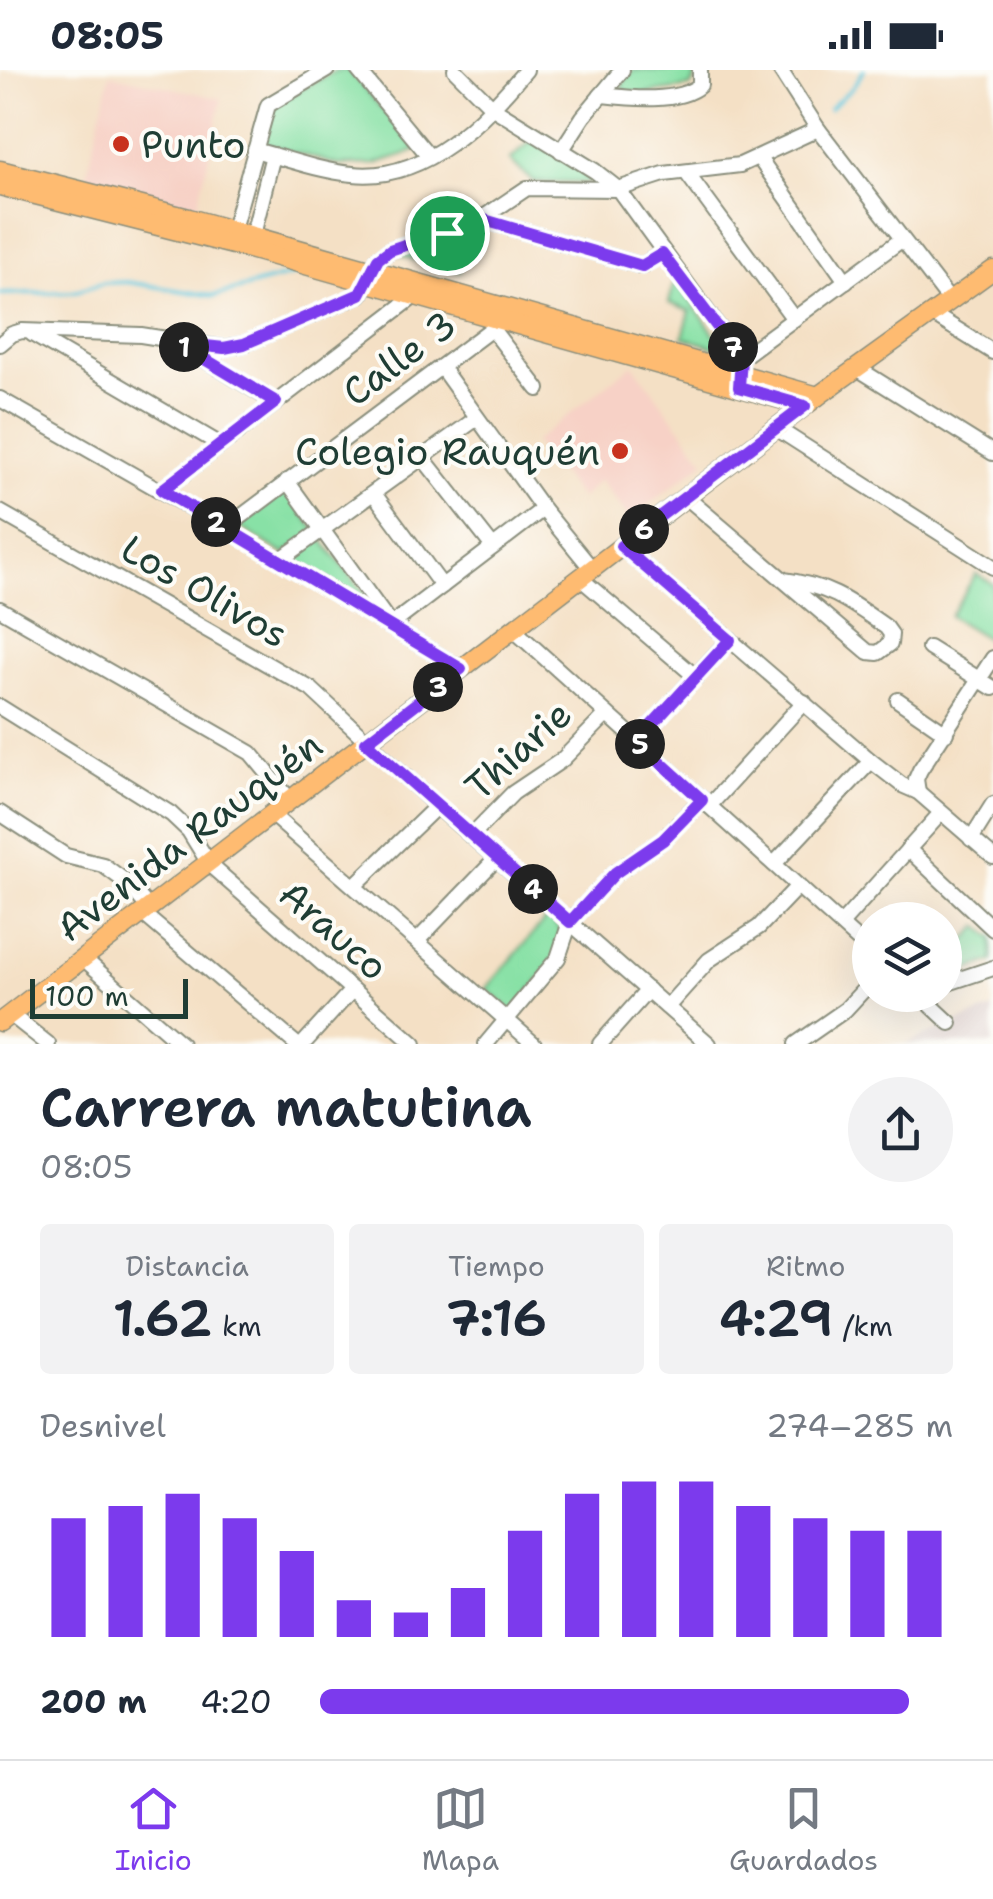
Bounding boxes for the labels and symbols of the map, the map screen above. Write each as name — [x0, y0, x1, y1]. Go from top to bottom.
place label: Punto — [141, 119, 245, 170]
marker: Punto — [110, 133, 132, 155]
pin — [405, 191, 490, 276]
street label: Calle 3 — [332, 299, 466, 417]
pin: 1 — [159, 322, 209, 372]
pin: 7 — [708, 322, 758, 372]
place label: Colegio Rauquén — [295, 426, 600, 477]
marker: Colegio Rauquén — [609, 440, 631, 462]
pin: 2 — [191, 497, 241, 547]
pin: 6 — [619, 504, 669, 554]
street label: Los Olivos — [112, 523, 298, 659]
pin: 3 — [413, 662, 463, 712]
street label: Thiarie — [454, 689, 582, 811]
street label: Avenida Rauquén — [46, 719, 332, 953]
pin: 5 — [615, 719, 665, 769]
pin: 4 — [508, 864, 558, 914]
street label: Arauco — [269, 869, 399, 991]
scale bar — [30, 974, 188, 1018]

